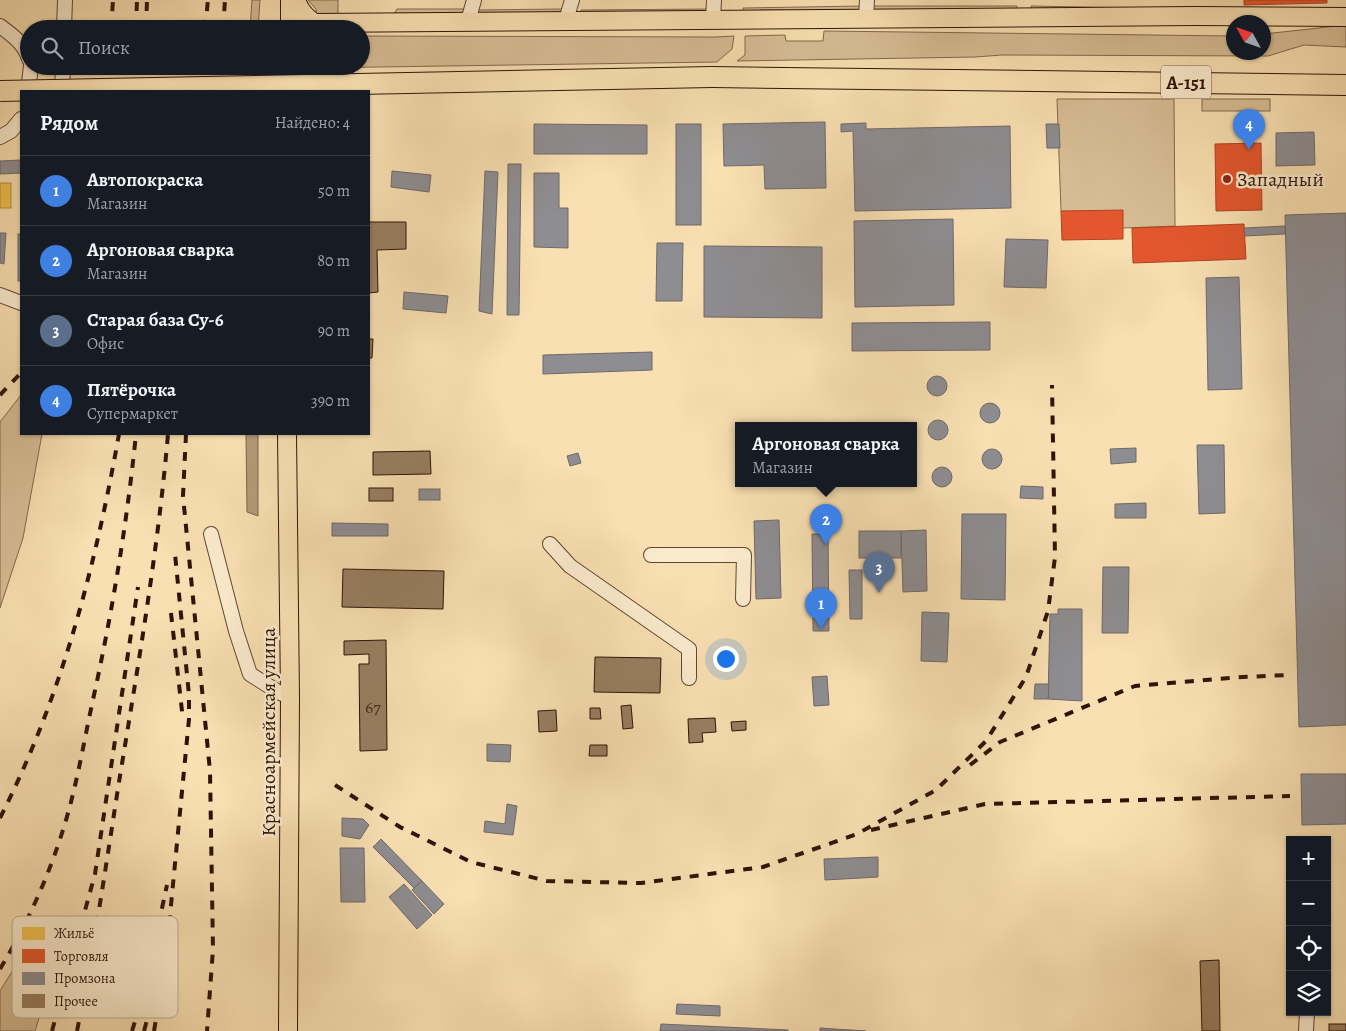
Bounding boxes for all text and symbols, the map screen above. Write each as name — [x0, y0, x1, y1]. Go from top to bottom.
north arrow — [1226, 15, 1271, 60]
search box — [20, 20, 370, 75]
icon: search — [38, 34, 66, 62]
text: Поиск — [78, 35, 130, 61]
road number: А-151 — [1161, 65, 1211, 98]
text: Рядом — [40, 109, 98, 137]
pin: 4 — [1233, 109, 1265, 150]
text: Найдено: 4 — [275, 112, 350, 134]
place label: Западный — [1237, 166, 1324, 193]
text: Автопокраска — [87, 167, 203, 193]
marker: Западный — [1221, 173, 1233, 185]
text: 1 — [53, 180, 59, 202]
text: 50 m — [318, 180, 350, 202]
text: Магазин — [87, 193, 147, 215]
text: Аргоновая сварка — [87, 237, 234, 263]
text: 2 — [52, 250, 60, 272]
text: 80 m — [317, 250, 350, 272]
text: Магазин — [87, 263, 147, 285]
text: Старая база Су-6 — [87, 307, 224, 333]
text: 3 — [53, 320, 59, 342]
text: 90 m — [318, 320, 350, 342]
text: Офис — [87, 333, 124, 355]
text: Пятёрочка — [87, 377, 176, 403]
text: 4 — [52, 390, 60, 412]
text: 390 m — [311, 390, 350, 412]
text: Супермаркет — [87, 403, 178, 425]
popup — [735, 422, 917, 487]
text: Аргоновая сварка — [752, 431, 900, 457]
text: Магазин — [752, 457, 813, 479]
pin: 2 — [810, 504, 842, 545]
pin: 3 — [863, 552, 895, 593]
pin: 1 — [805, 588, 837, 629]
street label: Красноармейская улица — [255, 627, 282, 837]
your location — [713, 646, 739, 672]
house number: 67 — [365, 695, 381, 719]
map controls — [1286, 836, 1331, 1016]
button: + — [1286, 836, 1331, 881]
button: − — [1286, 881, 1331, 926]
legend — [12, 916, 178, 1018]
text: Жильё — [54, 924, 94, 943]
button: locate — [1286, 926, 1331, 971]
text: Торговля — [54, 947, 109, 966]
text: Промзона — [54, 969, 116, 988]
button: layers — [1286, 971, 1331, 1016]
text: Прочее — [54, 992, 98, 1011]

